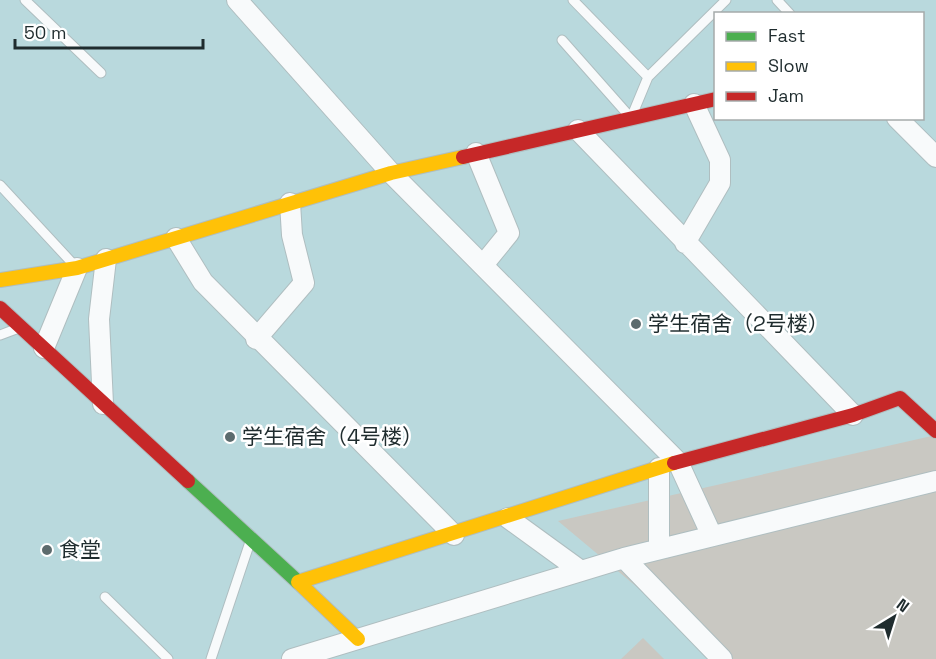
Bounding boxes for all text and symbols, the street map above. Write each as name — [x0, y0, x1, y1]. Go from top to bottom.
scale bar — [15, 12, 202, 50]
legend — [714, 12, 924, 120]
text: 50 m — [24, 21, 66, 44]
text: Fast — [768, 24, 805, 47]
text: Slow — [768, 54, 809, 77]
text: Jam — [768, 84, 804, 107]
place label: 学生宿舍（2号楼） — [648, 310, 829, 337]
marker: 学生宿舍（2号楼） — [629, 317, 643, 331]
place label: 学生宿舍（4号楼） — [242, 423, 423, 450]
marker: 学生宿舍（4号楼） — [223, 430, 237, 444]
place label: 食堂 — [59, 536, 101, 563]
marker: 食堂 — [40, 543, 54, 557]
north arrow — [864, 587, 924, 647]
text: N — [892, 594, 914, 617]

